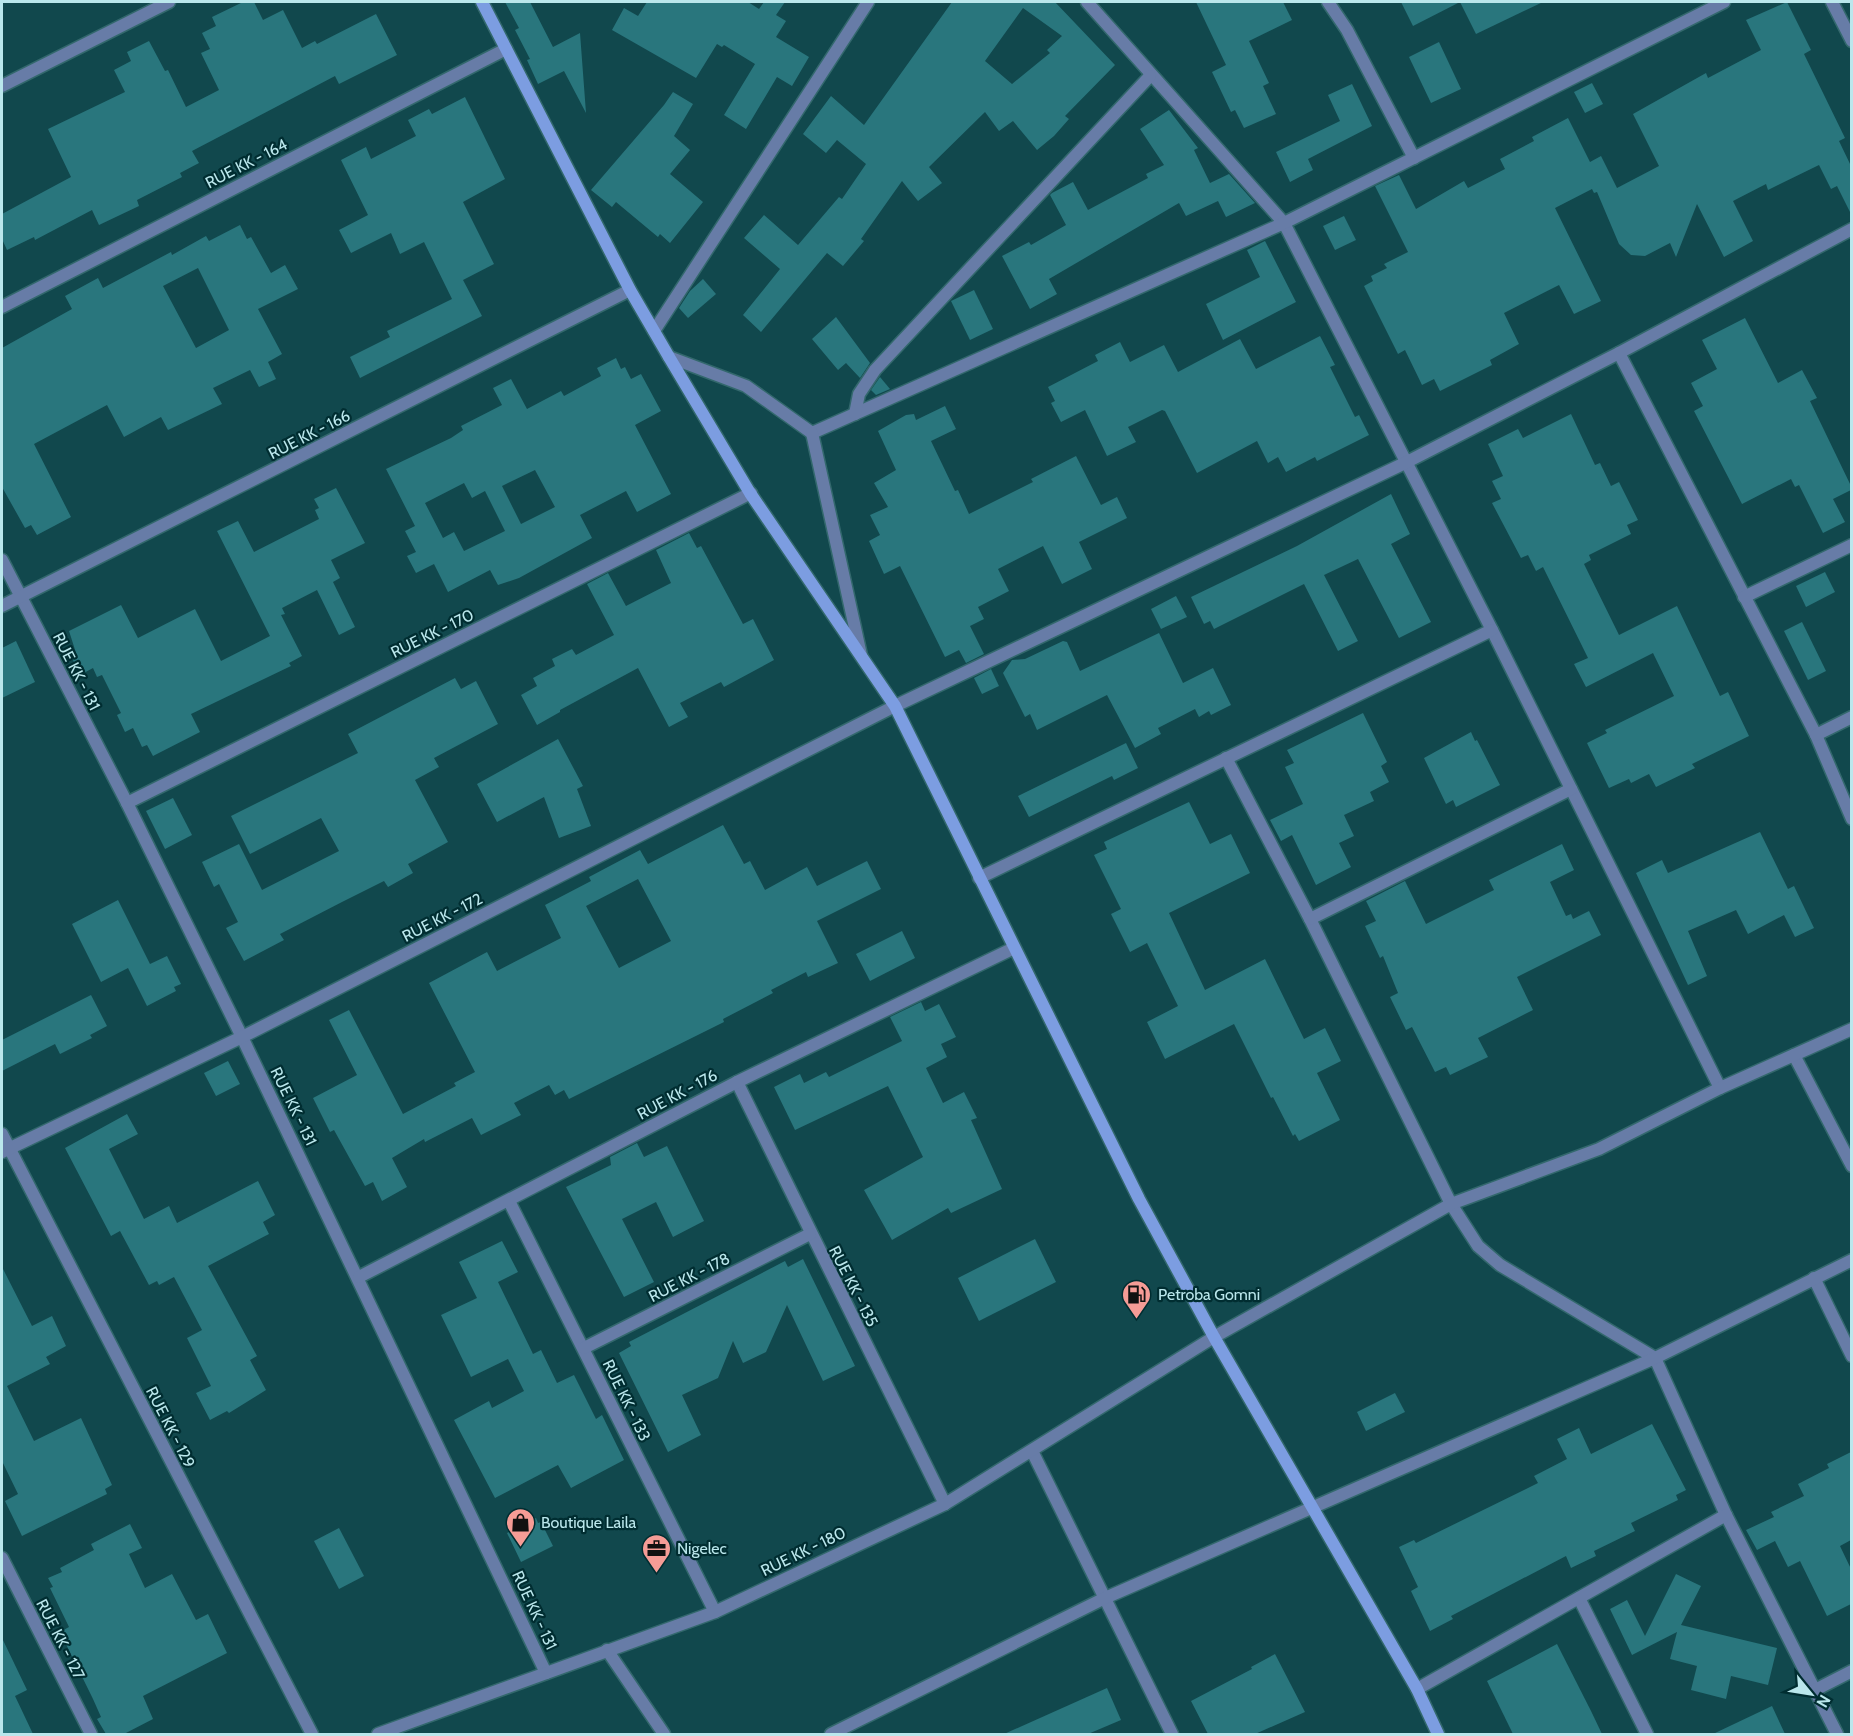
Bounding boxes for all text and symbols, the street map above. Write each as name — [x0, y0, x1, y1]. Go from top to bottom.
street label: RUE KK - 164 — [202, 135, 290, 192]
street label: RUE KK - 166 — [265, 406, 353, 463]
street label: RUE KK - 170 — [388, 605, 477, 662]
street label: RUE KK - 131 — [49, 629, 104, 713]
street label: RUE KK - 172 — [399, 889, 486, 946]
street label: RUE KK - 131 — [266, 1064, 321, 1149]
street label: RUE KK - 176 — [634, 1065, 720, 1123]
street label: RUE KK - 135 — [825, 1243, 882, 1330]
street label: RUE KK - 178 — [645, 1249, 733, 1306]
fuel station icon: Petroba Gomni — [1121, 1278, 1153, 1320]
place label: Petroba Gomni — [1158, 1285, 1260, 1304]
street label: RUE KK - 133 — [599, 1356, 654, 1444]
street label: RUE KK - 129 — [142, 1383, 199, 1471]
shop icon: Boutique Laila — [504, 1506, 536, 1548]
place label: Boutique Laila — [541, 1513, 636, 1532]
street label: RUE KK - 180 — [758, 1523, 849, 1580]
office icon: Nigelec — [640, 1532, 672, 1574]
place label: Nigelec — [677, 1539, 727, 1558]
street label: RUE KK - 131 — [508, 1568, 561, 1653]
street label: RUE KK - 127 — [32, 1596, 89, 1683]
north arrow — [1781, 1664, 1841, 1724]
text: N — [1813, 1692, 1835, 1711]

